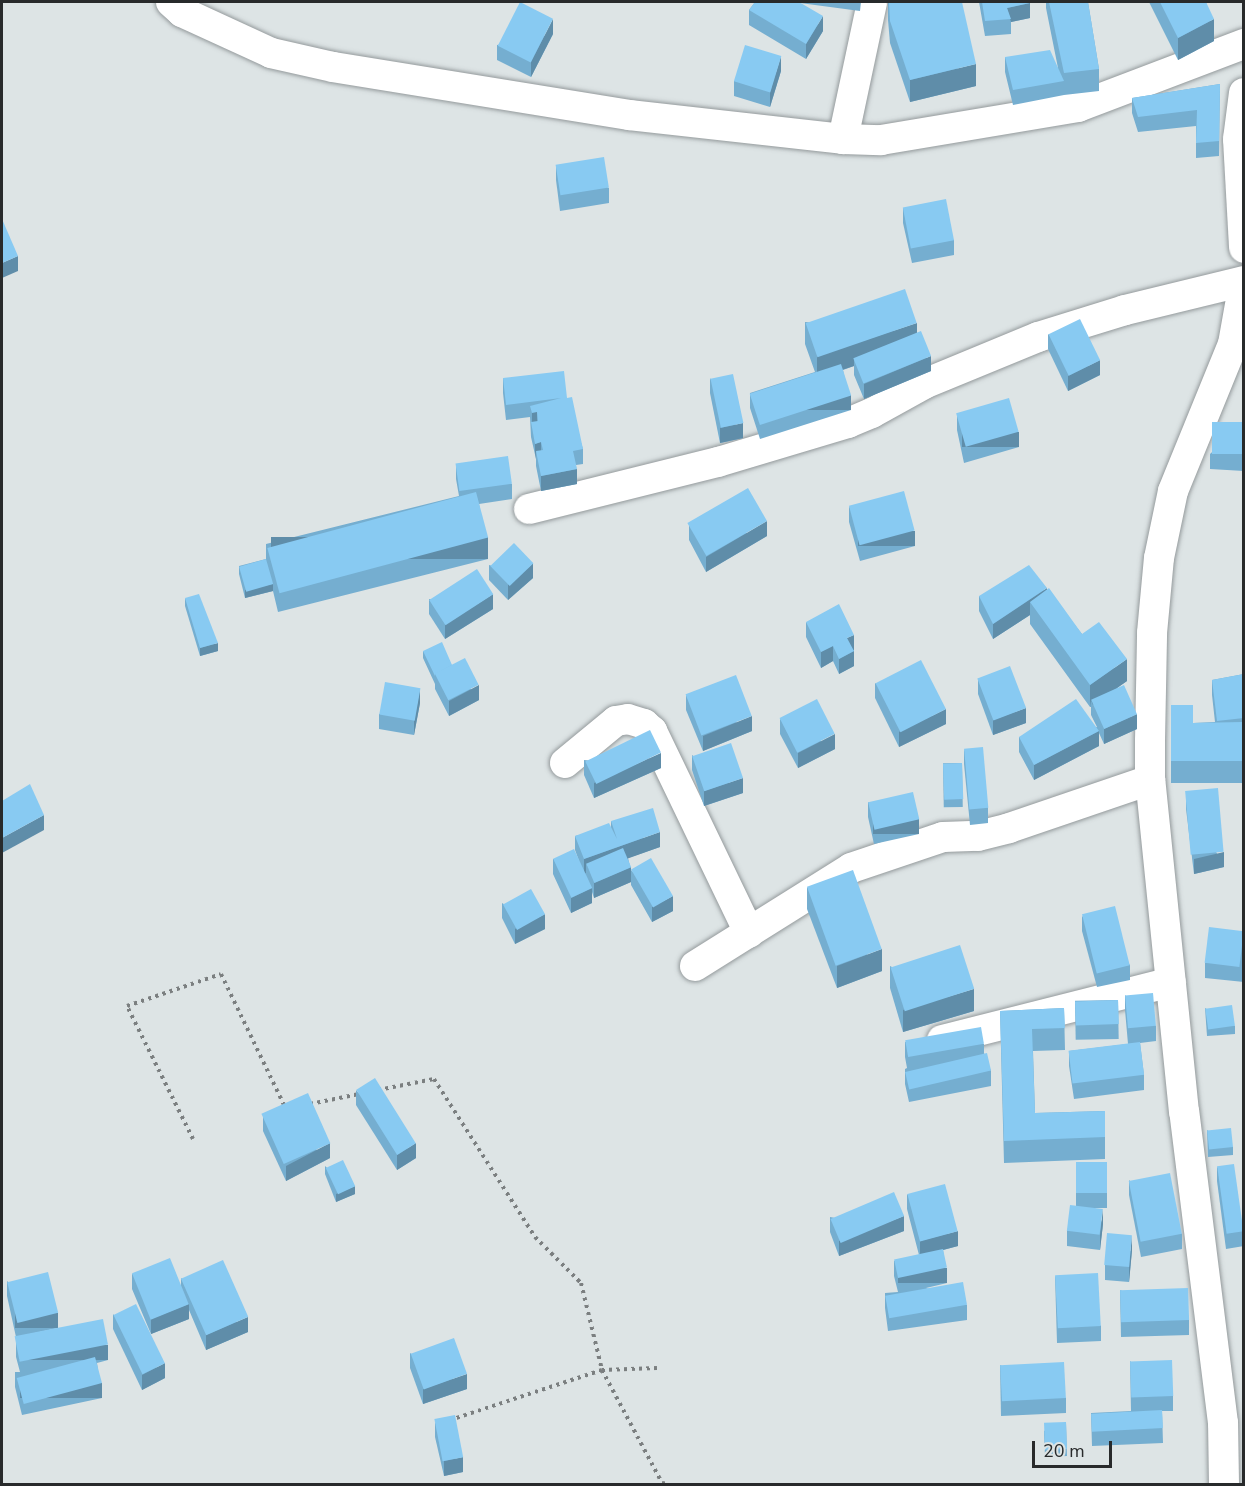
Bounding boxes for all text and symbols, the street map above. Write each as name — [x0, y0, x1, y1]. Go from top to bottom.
scale bar — [1035, 1429, 1114, 1467]
text: 20 m — [1043, 1439, 1085, 1463]

